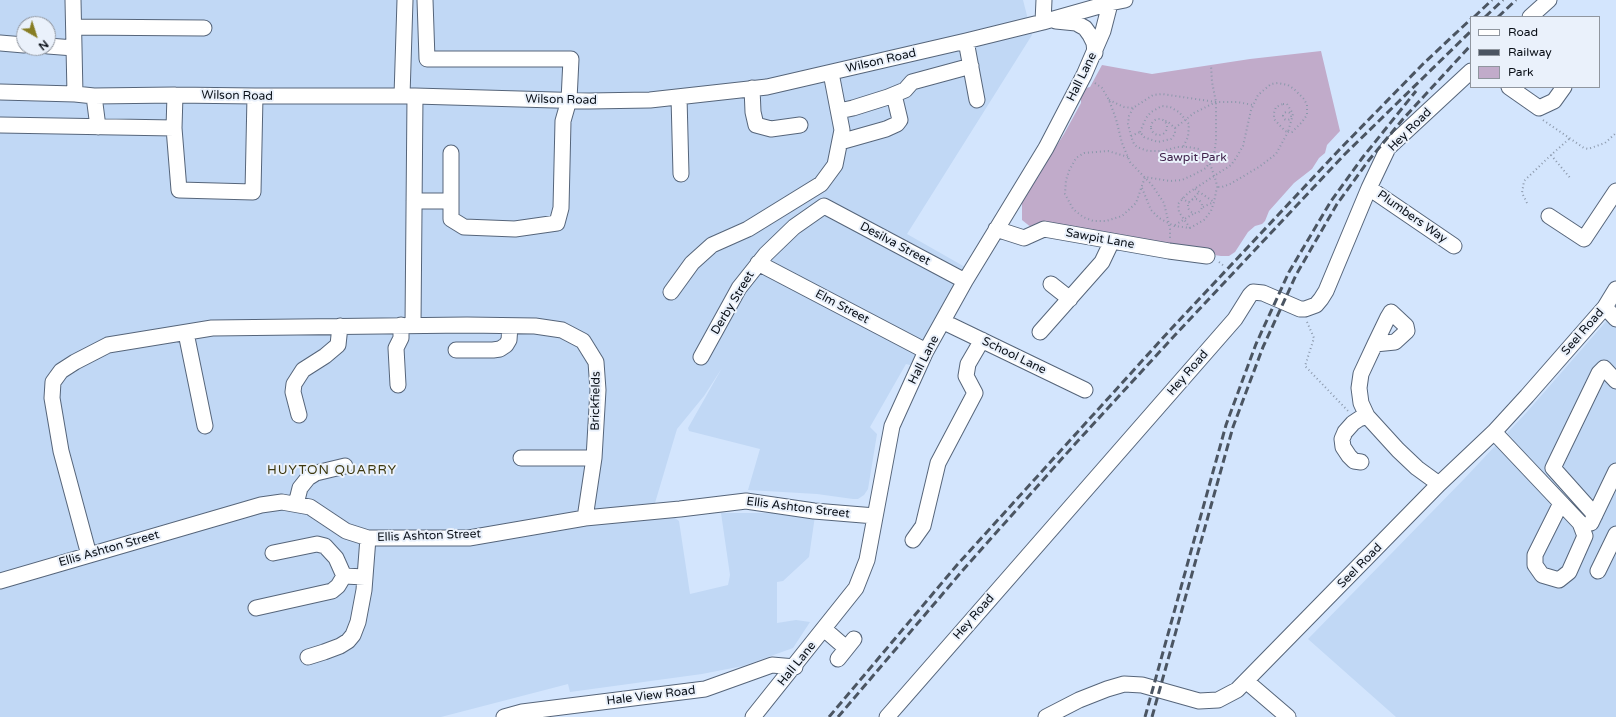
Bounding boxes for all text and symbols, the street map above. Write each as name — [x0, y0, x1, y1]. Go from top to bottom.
north arrow — [16, 16, 56, 56]
legend — [1470, 16, 1600, 88]
text: Road — [1508, 25, 1538, 39]
text: N — [36, 37, 51, 53]
text: Railway — [1508, 45, 1552, 59]
street label: Wilson Road — [844, 46, 918, 76]
street label: Hall Lane — [1064, 50, 1100, 104]
text: Park — [1508, 65, 1534, 79]
street label: Wilson Road — [201, 88, 273, 104]
street label: Wilson Road — [525, 92, 597, 108]
street label: Hey Road — [1385, 105, 1435, 155]
park label: Sawpit Park — [1159, 151, 1227, 165]
street label: Plumbers Way — [1374, 188, 1450, 246]
street label: Desilva Street — [857, 219, 933, 269]
street label: Sawpit Lane — [1065, 226, 1135, 252]
street label: Derby Street — [708, 269, 758, 337]
street label: Elm Street — [813, 287, 871, 327]
street label: Seel Road — [1559, 306, 1607, 358]
street label: Hall Lane — [906, 333, 942, 387]
street label: School Lane — [980, 334, 1048, 378]
street label: Hey Road — [1164, 347, 1212, 399]
street label: Brickfields — [588, 371, 604, 431]
district label: HUYTON QUARRY — [267, 463, 397, 479]
street label: Ellis Ashton Street — [746, 495, 850, 521]
street label: Ellis Ashton Street — [377, 527, 481, 545]
street label: Ellis Ashton Street — [57, 528, 161, 570]
street label: Seel Road — [1335, 541, 1385, 591]
street label: Hey Road — [950, 591, 998, 643]
street label: Hall Lane — [775, 639, 819, 689]
street label: Hale View Road — [606, 683, 696, 709]

